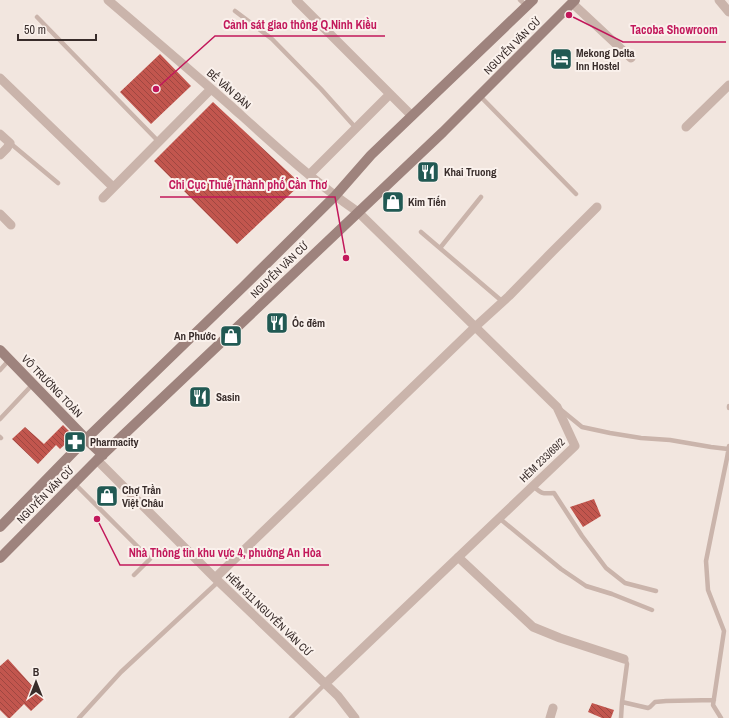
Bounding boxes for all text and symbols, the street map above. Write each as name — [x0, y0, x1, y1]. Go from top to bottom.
callout: Cảnh sát giao thông Q.Ninh Kiều — [215, 12, 385, 36]
street label: NGUYỄN VĂN CỪ — [481, 14, 544, 77]
scale bar — [18, 16, 96, 42]
text: Cảnh sát giao thông Q.Ninh Kiều — [223, 17, 377, 33]
callout: Tacoba Showroom — [623, 18, 726, 42]
text: 50 m — [24, 22, 46, 38]
text: Tacoba Showroom — [630, 22, 718, 38]
hotel icon: Mekong Delta Inn Hostel — [548, 46, 574, 72]
place label: Mekong Delta Inn Hostel — [576, 46, 635, 73]
street label: BẾ VĂN ĐÀN — [204, 66, 254, 112]
restaurant icon: Khai Truong — [415, 159, 441, 185]
place label: Khai Truong — [444, 165, 497, 179]
callout: Chi Cục Thuế Thành phố Cần Thơ — [160, 173, 335, 197]
text: Chi Cục Thuế Thành phố Cần Thơ — [169, 177, 327, 193]
shop icon: Kim Tiến — [380, 189, 406, 215]
place label: Kim Tiến — [408, 195, 446, 209]
street label: NGUYỄN VĂN CỪ — [247, 239, 311, 301]
restaurant icon: Ốc đêm — [264, 310, 290, 336]
place label: Ốc đêm — [292, 316, 325, 330]
shop icon: An Phước — [218, 323, 244, 349]
place label: An Phước — [174, 329, 216, 343]
street label: VÕ TRƯỜNG TOẢN — [19, 352, 85, 420]
restaurant icon: Sasin — [187, 384, 213, 410]
place label: Sasin — [216, 390, 240, 404]
pharmacy icon: Pharmacity — [62, 429, 88, 455]
place label: Pharmacity — [90, 435, 139, 449]
street label: HẺM 233/69/2 — [516, 435, 568, 485]
street label: NGUYỄN VĂN CỪ — [14, 463, 77, 526]
shop icon: Chợ Trần Việt Châu — [94, 483, 120, 509]
place label: Chợ Trần Việt Châu — [122, 483, 163, 510]
callout: Nhà Thông tin khu vực 4, phuờng An Hòa — [120, 541, 329, 565]
text: Nhà Thông tin khu vực 4, phuờng An Hòa — [129, 545, 322, 561]
street label: HẺM 311 NGUYỄN VĂN CỪ — [223, 569, 315, 659]
north arrow — [16, 662, 56, 702]
text: B — [33, 665, 40, 679]

